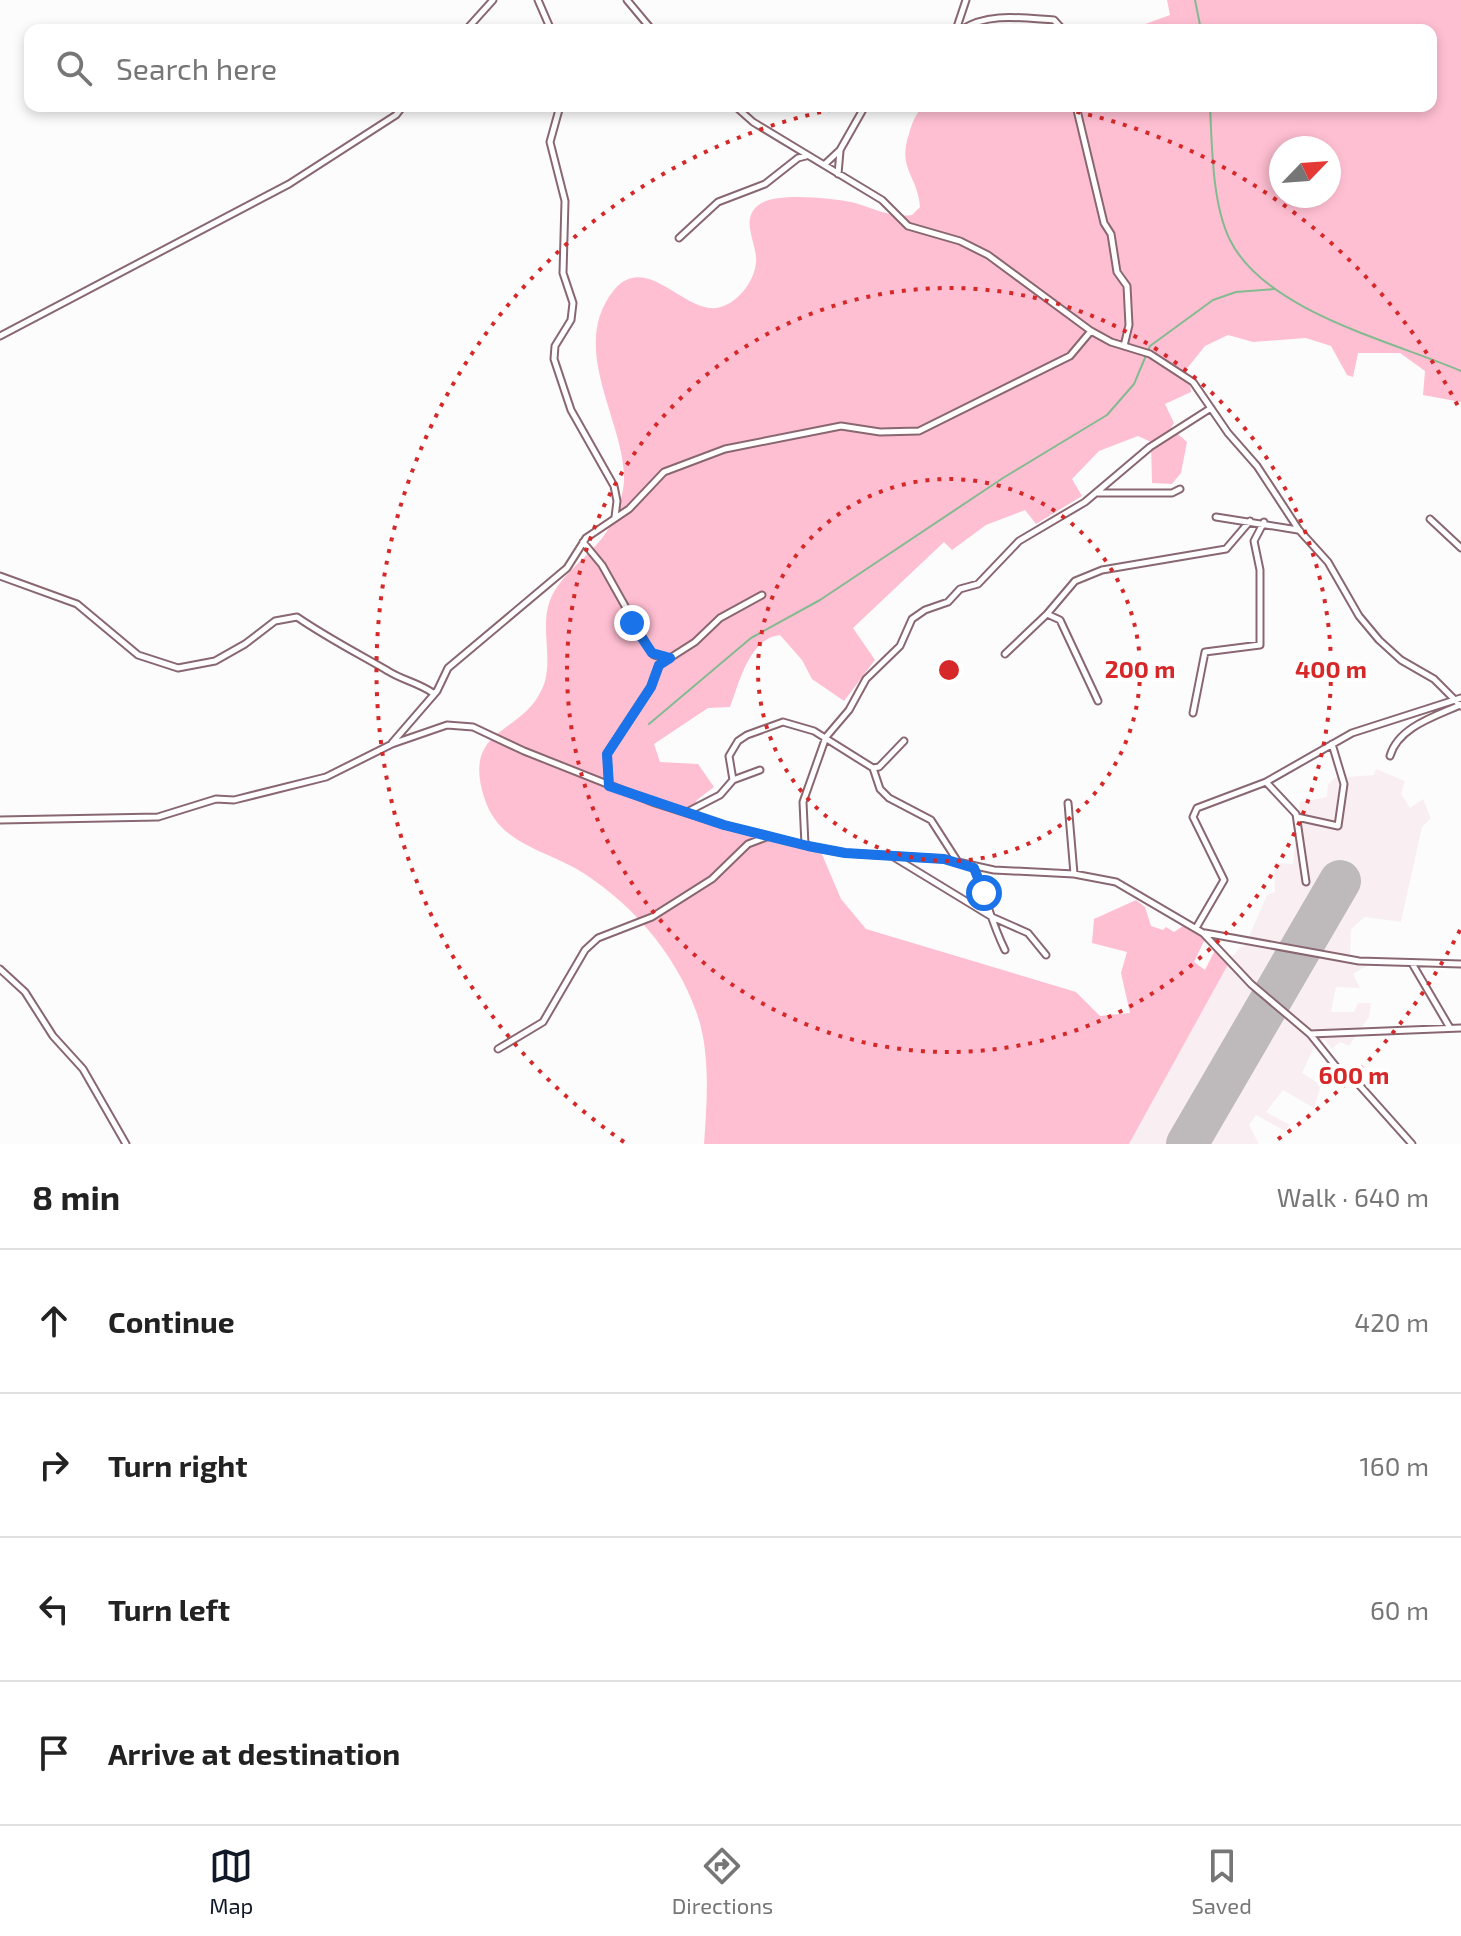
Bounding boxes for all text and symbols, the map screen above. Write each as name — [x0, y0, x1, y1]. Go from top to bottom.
search box — [24, 24, 1437, 112]
icon: search — [52, 46, 96, 90]
text: Search here — [116, 50, 277, 86]
north arrow — [1269, 136, 1341, 208]
route end — [614, 605, 650, 641]
text: 200 m — [1105, 654, 1175, 683]
text: 400 m — [1295, 654, 1367, 683]
centre of rings — [935, 656, 963, 684]
route start — [966, 875, 1002, 911]
text: 600 m — [1319, 1060, 1389, 1089]
text: 8 min — [32, 1176, 120, 1217]
text: Walk · 640 m — [1277, 1181, 1429, 1212]
icon: ahead — [32, 1299, 76, 1343]
text: Continue — [108, 1303, 235, 1339]
text: 420 m — [1354, 1306, 1429, 1337]
icon: right — [32, 1443, 76, 1487]
text: Turn right — [108, 1447, 248, 1483]
text: 160 m — [1360, 1450, 1429, 1481]
icon: left — [32, 1587, 76, 1631]
text: Turn left — [108, 1591, 230, 1627]
text: 60 m — [1370, 1594, 1429, 1625]
icon: arrive — [32, 1731, 76, 1775]
text: Arrive at destination — [108, 1735, 400, 1771]
tab: Map — [209, 1844, 253, 1918]
tab: Directions — [672, 1844, 773, 1918]
tab: Saved — [1191, 1844, 1252, 1918]

